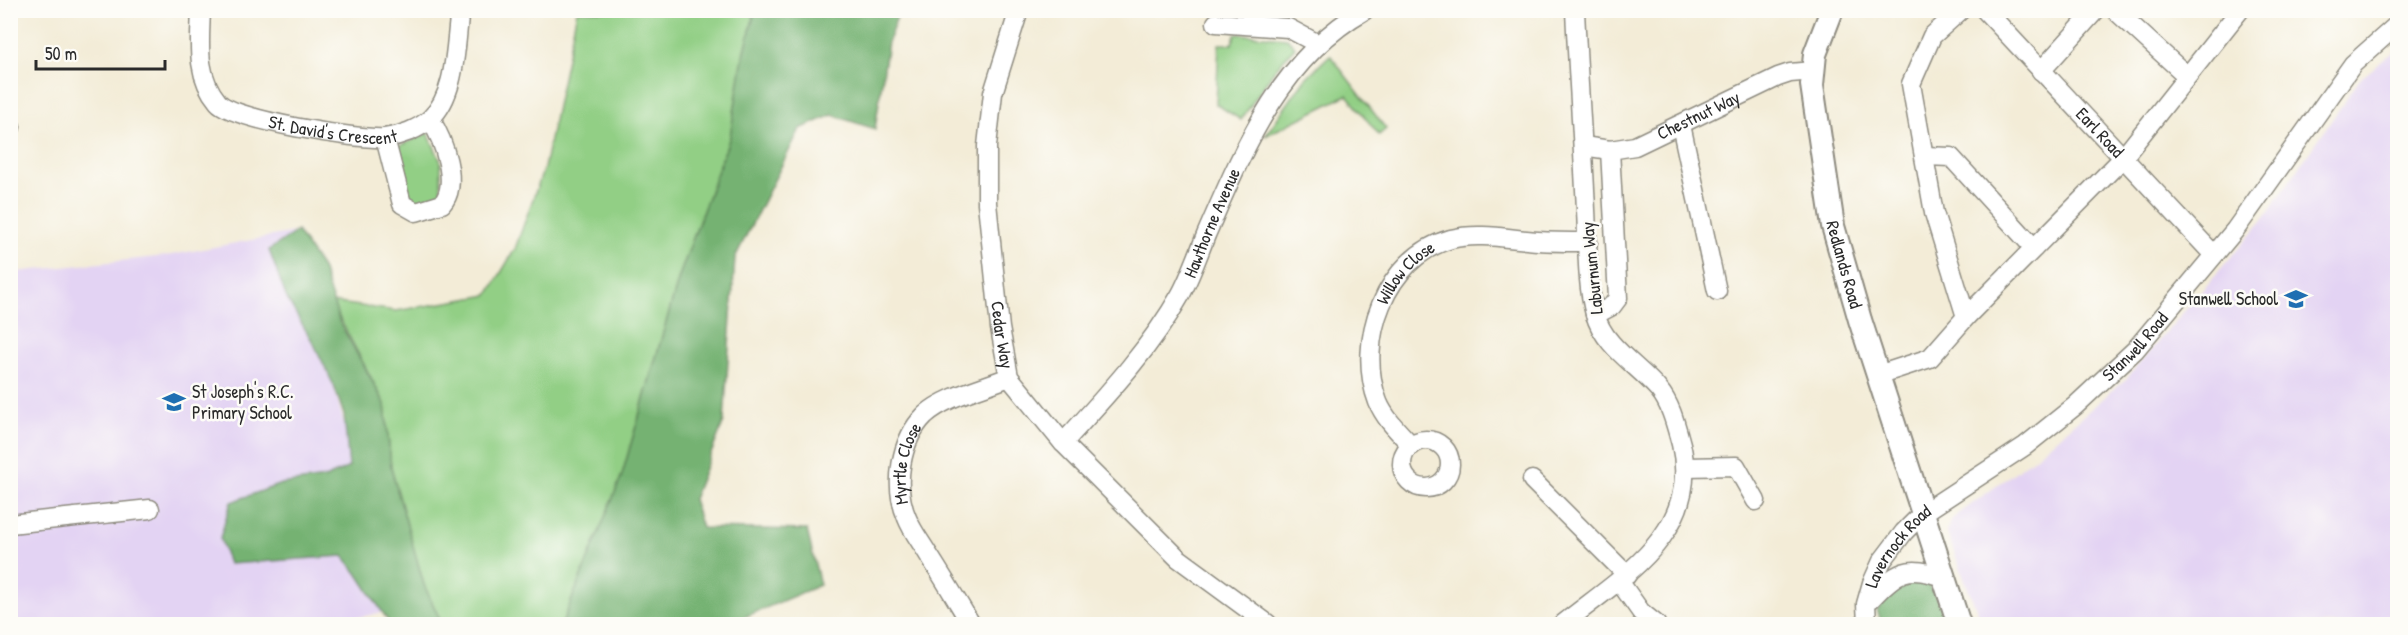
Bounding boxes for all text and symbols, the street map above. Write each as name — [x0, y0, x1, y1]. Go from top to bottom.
scale bar — [36, 33, 165, 71]
text: 50 m — [45, 41, 77, 66]
street label: Chestnut Way — [1653, 84, 1744, 146]
street label: Earl Road — [2070, 102, 2130, 163]
street label: St. David's Crescent — [266, 109, 401, 150]
street label: Hawthorne Avenue — [1177, 164, 1246, 282]
street label: Redlands Road — [1820, 219, 1869, 311]
street label: Laburnum Way — [1574, 220, 1609, 315]
street label: Willow Close — [1370, 234, 1439, 308]
place label: Stanwell School — [2179, 286, 2278, 311]
school or university icon: Stanwell School — [2283, 286, 2309, 312]
street label: Cedar Way — [985, 300, 1020, 371]
street label: Stanwell Road — [2096, 306, 2174, 387]
place label: St Joseph's R.C. Primary School — [192, 379, 294, 425]
school or university icon: St Joseph's R.C. Primary School — [161, 389, 187, 415]
street label: Myrtle Close — [887, 417, 927, 507]
street label: Lavernock Road — [1858, 498, 1935, 590]

